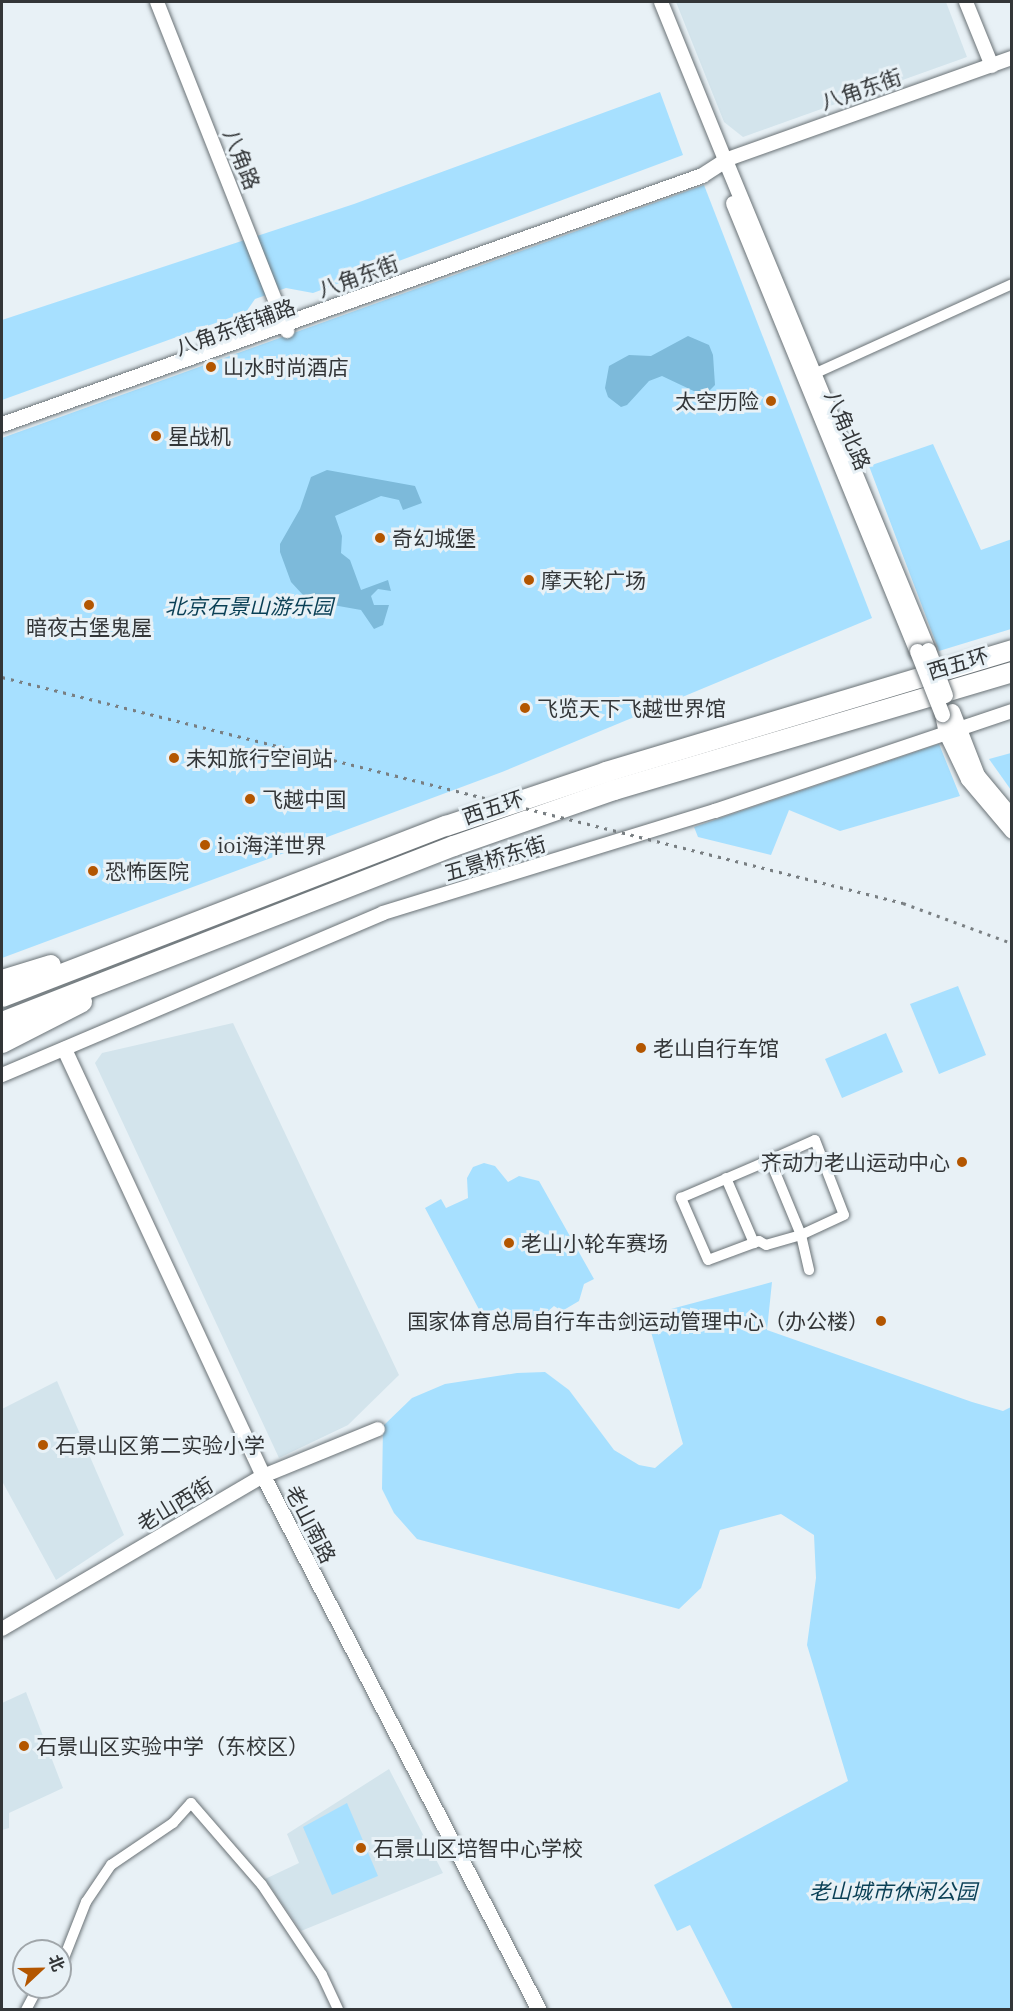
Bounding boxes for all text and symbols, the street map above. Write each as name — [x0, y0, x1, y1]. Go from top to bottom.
street label: 八角东街 — [817, 63, 905, 115]
street label: 八角路 — [219, 125, 265, 193]
street label: 八角东街 — [314, 250, 402, 302]
street label: 八角东街辅路 — [171, 294, 299, 360]
place label: 山水时尚酒店 — [223, 354, 349, 380]
marker: 山水时尚酒店 — [204, 360, 218, 374]
street label: 八角北路 — [820, 386, 876, 474]
place label: 太空历险 — [675, 388, 759, 414]
marker: 太空历险 — [764, 394, 778, 408]
place label: 星战机 — [168, 423, 231, 449]
marker: 星战机 — [149, 429, 163, 443]
place label: 奇幻城堡 — [392, 525, 476, 551]
marker: 奇幻城堡 — [373, 531, 387, 545]
place label: 摩天轮广场 — [541, 567, 646, 593]
marker: 摩天轮广场 — [522, 573, 536, 587]
park label: 北京石景山游乐园 — [165, 593, 333, 619]
marker: 暗夜古堡鬼屋 — [82, 598, 96, 612]
place label: 暗夜古堡鬼屋 — [26, 614, 152, 640]
street label: 西五环 — [924, 642, 992, 684]
place label: 飞览天下飞越世界馆 — [537, 695, 726, 721]
marker: 飞览天下飞越世界馆 — [518, 701, 532, 715]
place label: 未知旅行空间站 — [186, 745, 333, 771]
marker: 未知旅行空间站 — [167, 751, 181, 765]
street label: 西五环 — [459, 785, 527, 829]
place label: 飞越中国 — [262, 786, 346, 812]
marker: 飞越中国 — [243, 792, 257, 806]
street label: 五景桥东街 — [441, 831, 549, 885]
place label: ioi海洋世界 — [217, 832, 326, 858]
marker: ioi海洋世界 — [198, 838, 212, 852]
place label: 恐怖医院 — [105, 858, 189, 884]
marker: 恐怖医院 — [86, 864, 100, 878]
place label: 老山自行车馆 — [653, 1035, 779, 1061]
marker: 老山自行车馆 — [634, 1041, 648, 1055]
place label: 齐动力老山运动中心 — [761, 1149, 950, 1175]
marker: 齐动力老山运动中心 — [955, 1155, 969, 1169]
place label: 老山小轮车赛场 — [521, 1230, 668, 1256]
marker: 老山小轮车赛场 — [502, 1236, 516, 1250]
place label: 国家体育总局自行车击剑运动管理中心（办公楼） — [407, 1308, 869, 1334]
marker: 国家体育总局自行车击剑运动管理中心（办公楼） — [874, 1314, 888, 1328]
place label: 石景山区第二实验小学 — [55, 1432, 265, 1458]
marker: 石景山区第二实验小学 — [36, 1438, 50, 1452]
street label: 老山西街 — [133, 1472, 217, 1536]
street label: 老山南路 — [281, 1481, 341, 1567]
place label: 石景山区实验中学（东校区） — [36, 1733, 309, 1759]
marker: 石景山区实验中学（东校区） — [17, 1739, 31, 1753]
place label: 石景山区培智中心学校 — [373, 1835, 583, 1861]
marker: 石景山区培智中心学校 — [354, 1841, 368, 1855]
park label: 老山城市休闲公园 — [809, 1878, 977, 1904]
north arrow — [12, 1939, 72, 1999]
text: 北 — [45, 1952, 69, 1974]

